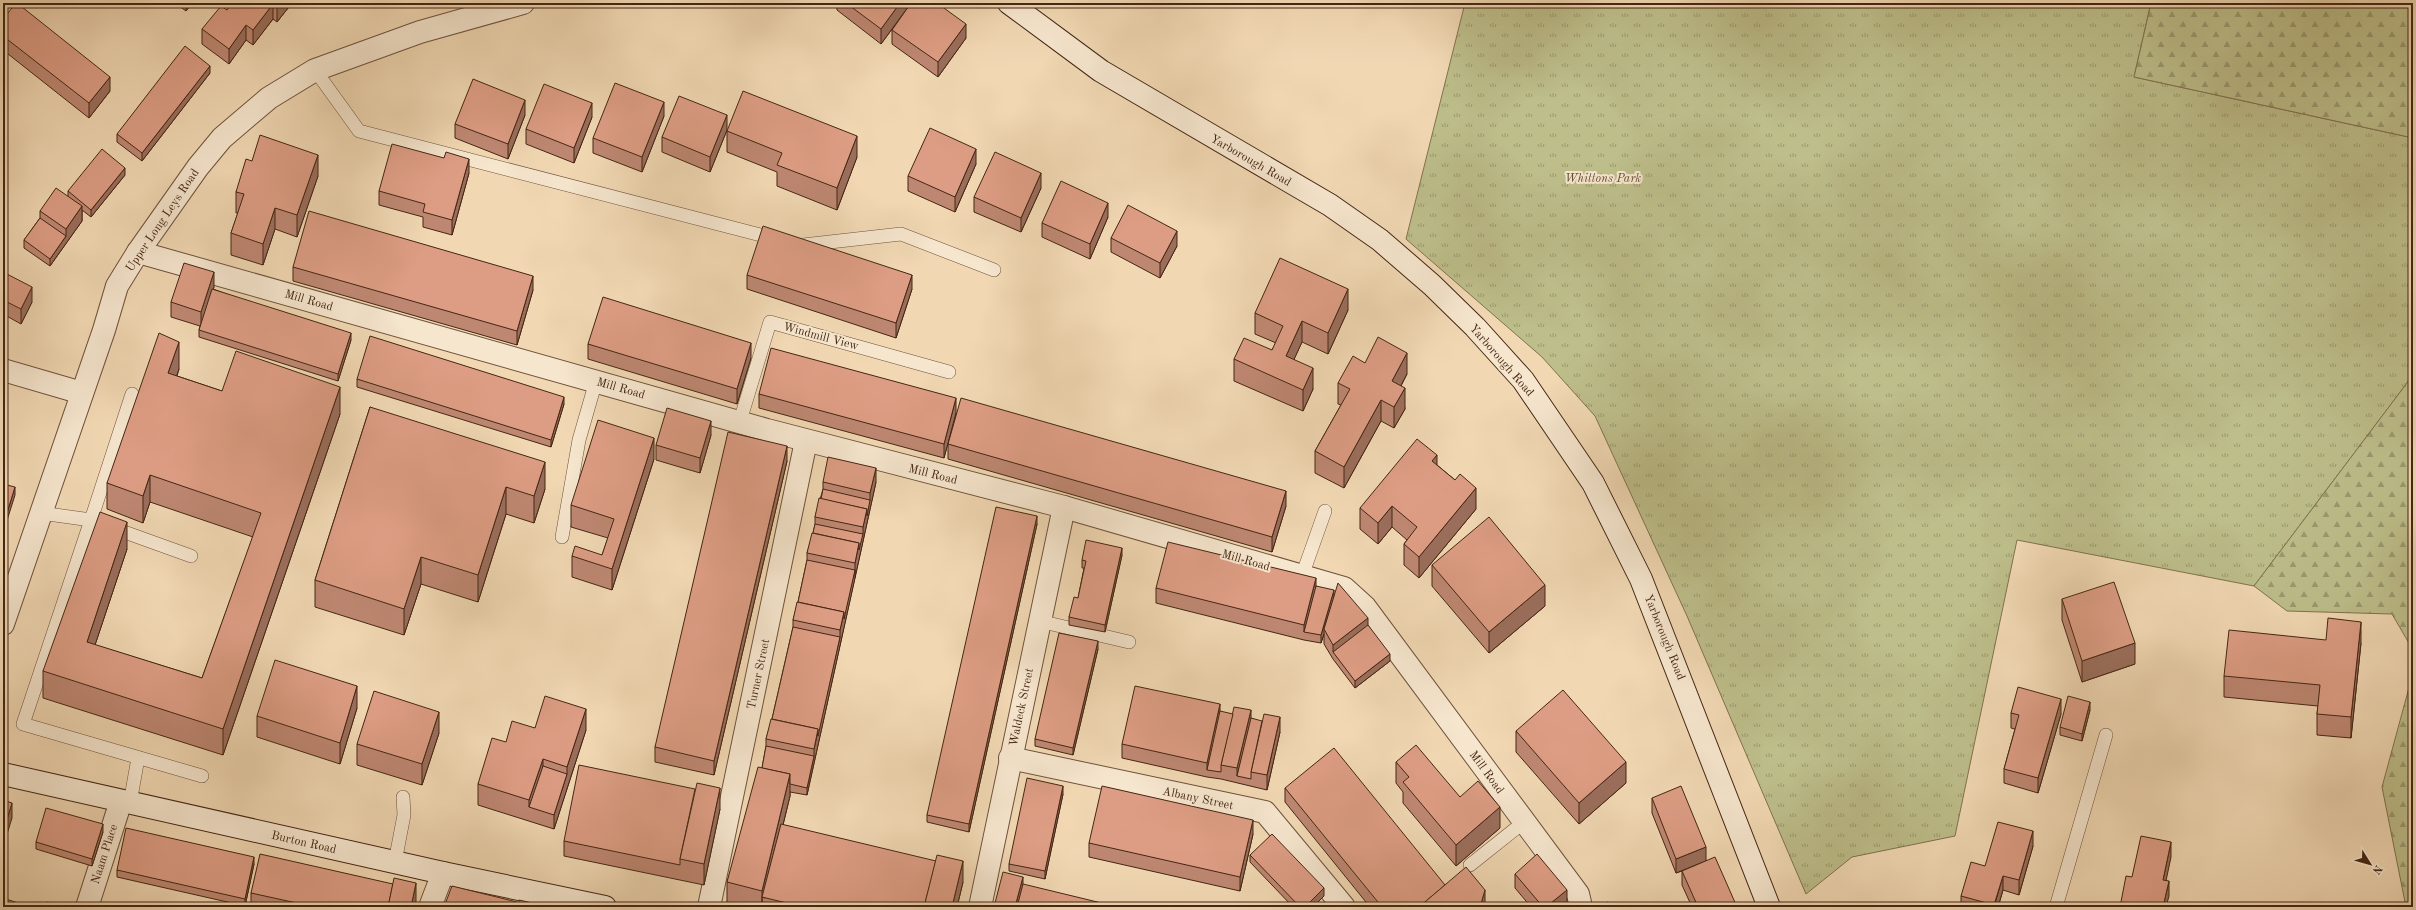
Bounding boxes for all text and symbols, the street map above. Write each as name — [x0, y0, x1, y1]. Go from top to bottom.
street label: Yarborough Road — [1208, 133, 1293, 189]
street label: Upper Long Leys Road — [124, 167, 202, 274]
park label: Whittons Park — [1565, 173, 1641, 185]
street label: Mill Road — [283, 288, 334, 314]
street label: Windmill View — [782, 321, 860, 353]
street label: Yarborough Road — [1467, 322, 1536, 399]
street label: Mill Road — [595, 376, 646, 402]
street label: Mill Road — [907, 463, 958, 487]
street label: Mill Road — [1220, 548, 1271, 574]
street label: Yarborough Road — [1641, 593, 1687, 682]
street label: Turner Street — [746, 638, 772, 711]
street label: Waldeck Street — [1008, 667, 1036, 747]
street label: Mill Road — [1467, 749, 1506, 796]
street label: Albany Street — [1161, 786, 1234, 812]
street label: Naam Place — [90, 822, 120, 886]
street label: Burton Road — [270, 830, 337, 856]
north arrow — [2350, 844, 2390, 884]
text: N — [2370, 862, 2384, 876]

